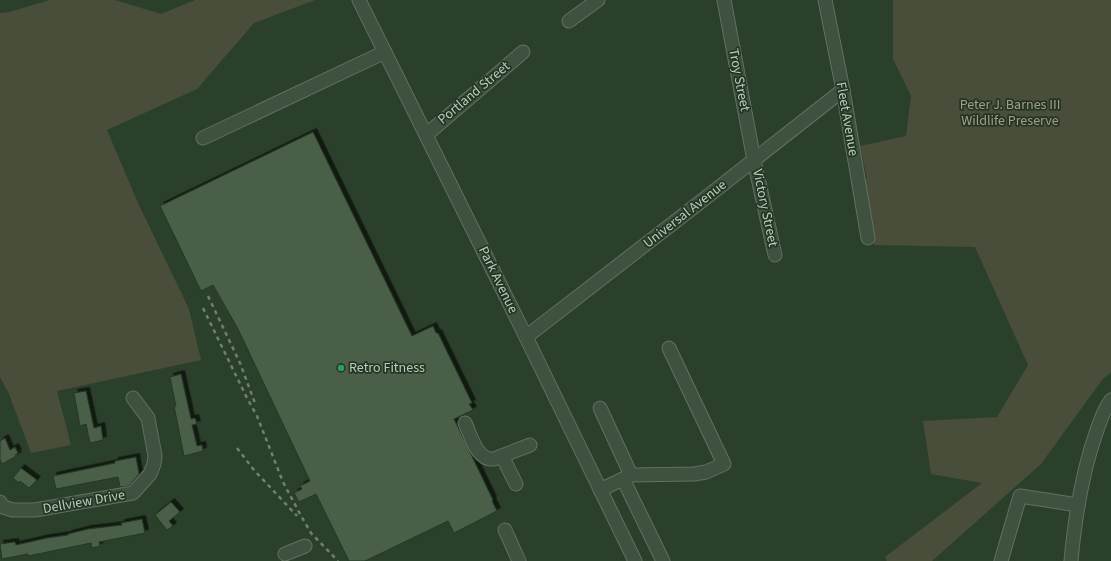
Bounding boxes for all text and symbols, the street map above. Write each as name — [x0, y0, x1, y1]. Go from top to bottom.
street label: Troy Street — [723, 47, 755, 113]
street label: Portland Street — [434, 57, 515, 129]
street label: Fleet Avenue — [831, 80, 863, 158]
park label: Peter J. Barnes III Wildlife Preserve — [960, 95, 1060, 131]
street label: Victory Street — [747, 167, 783, 249]
street label: Universal Avenue — [639, 175, 731, 253]
street label: Park Avenue — [473, 243, 523, 317]
place label: Retro Fitness — [349, 358, 425, 378]
marker: Retro Fitness — [336, 363, 346, 373]
street label: Dellview Drive — [41, 485, 127, 519]

